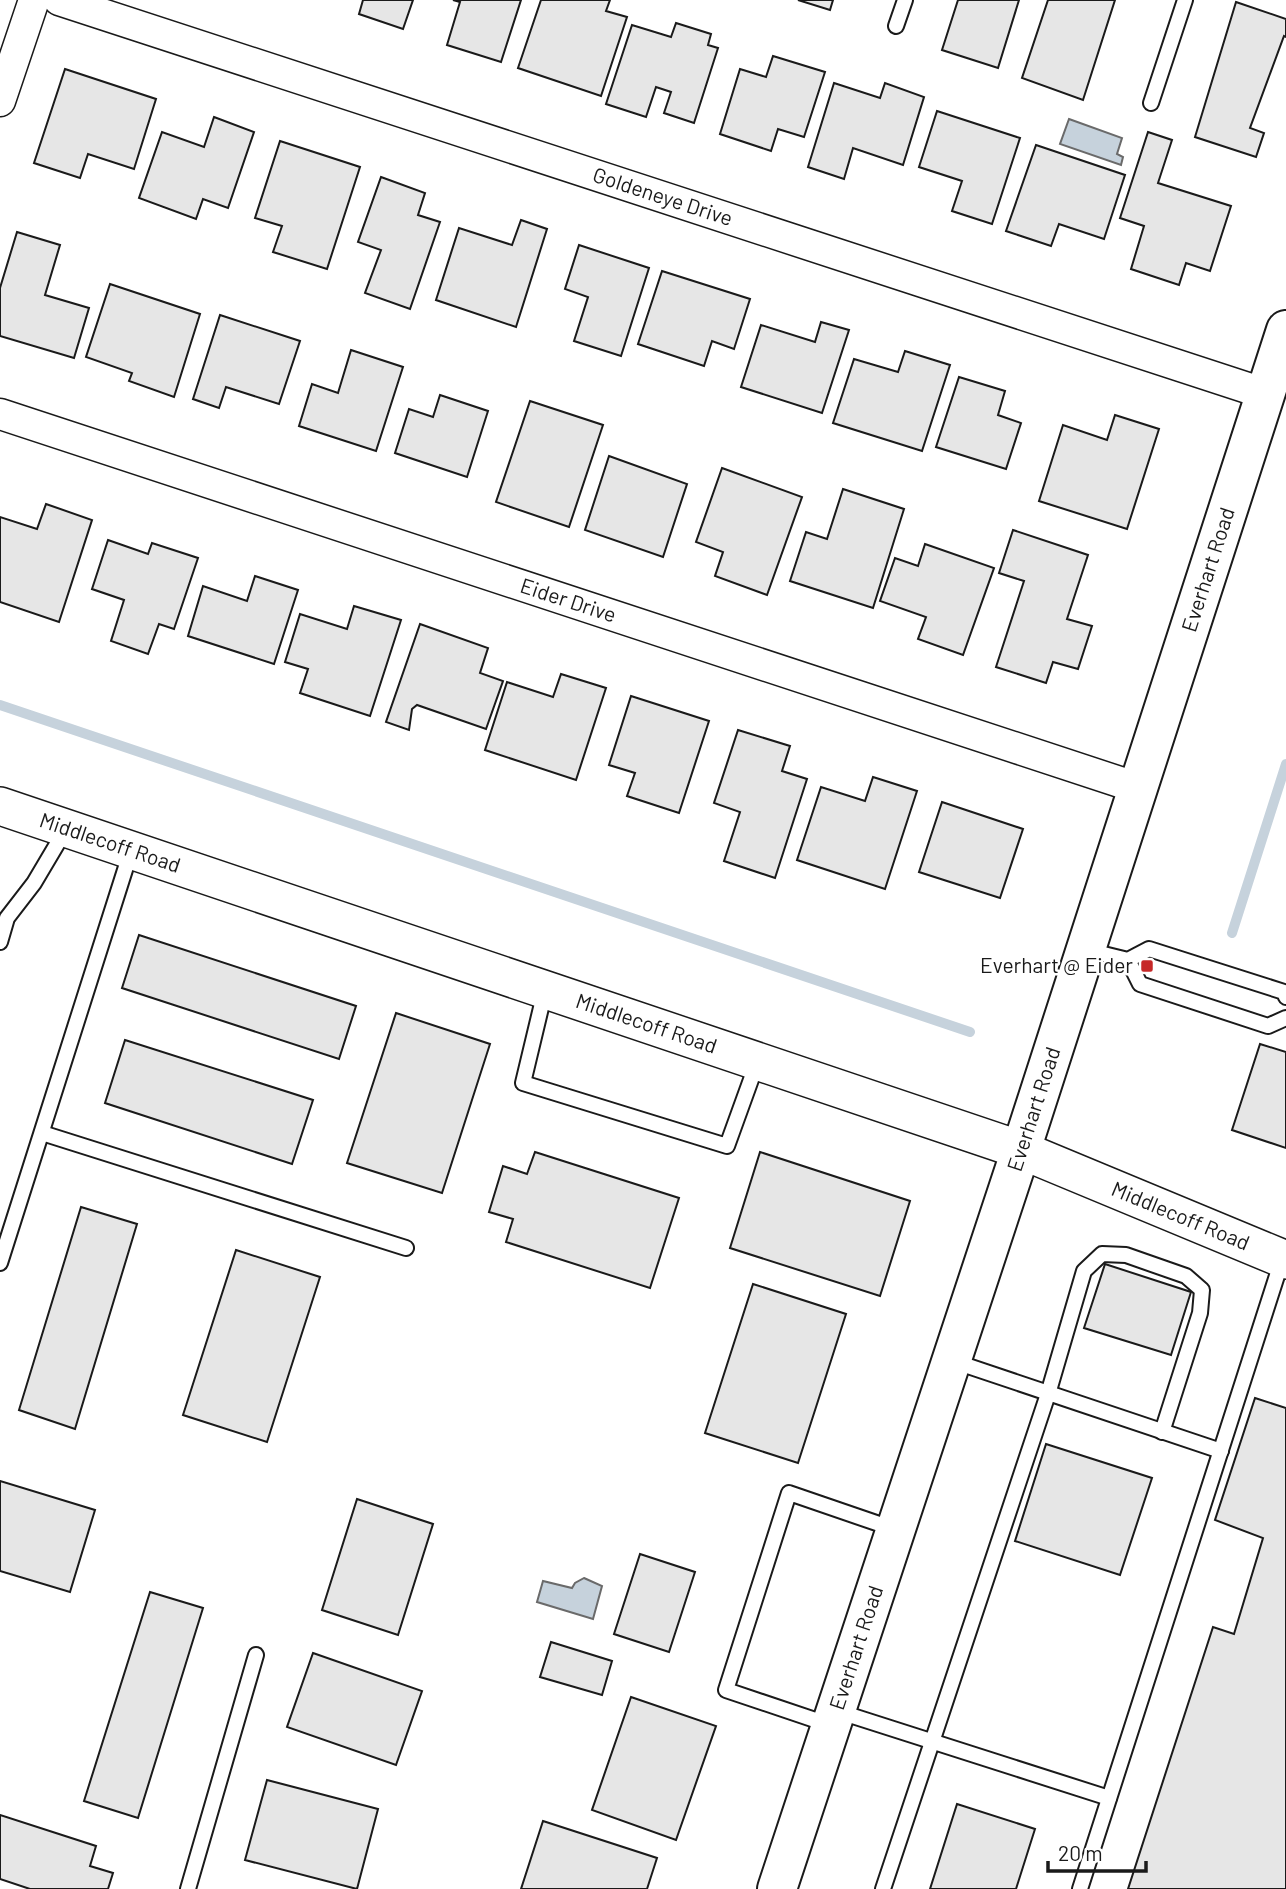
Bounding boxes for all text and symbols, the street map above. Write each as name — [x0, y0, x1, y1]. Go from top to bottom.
street label: Goldeneye Drive — [590, 161, 736, 230]
street label: Everhart Road — [1175, 504, 1239, 635]
street label: Eider Drive — [517, 572, 620, 627]
street label: Middlecoff Road — [37, 806, 184, 877]
place label: Everhart @ Eider — [980, 952, 1133, 977]
marker: Everhart @ Eider — [1139, 958, 1155, 974]
street label: Middlecoff Road — [573, 987, 721, 1058]
street label: Everhart Road — [1001, 1043, 1065, 1174]
street label: Middlecoff Road — [1108, 1175, 1254, 1255]
street label: Everhart Road — [823, 1582, 887, 1713]
scale bar — [1048, 1829, 1146, 1873]
text: 20 m — [1058, 1840, 1103, 1865]

